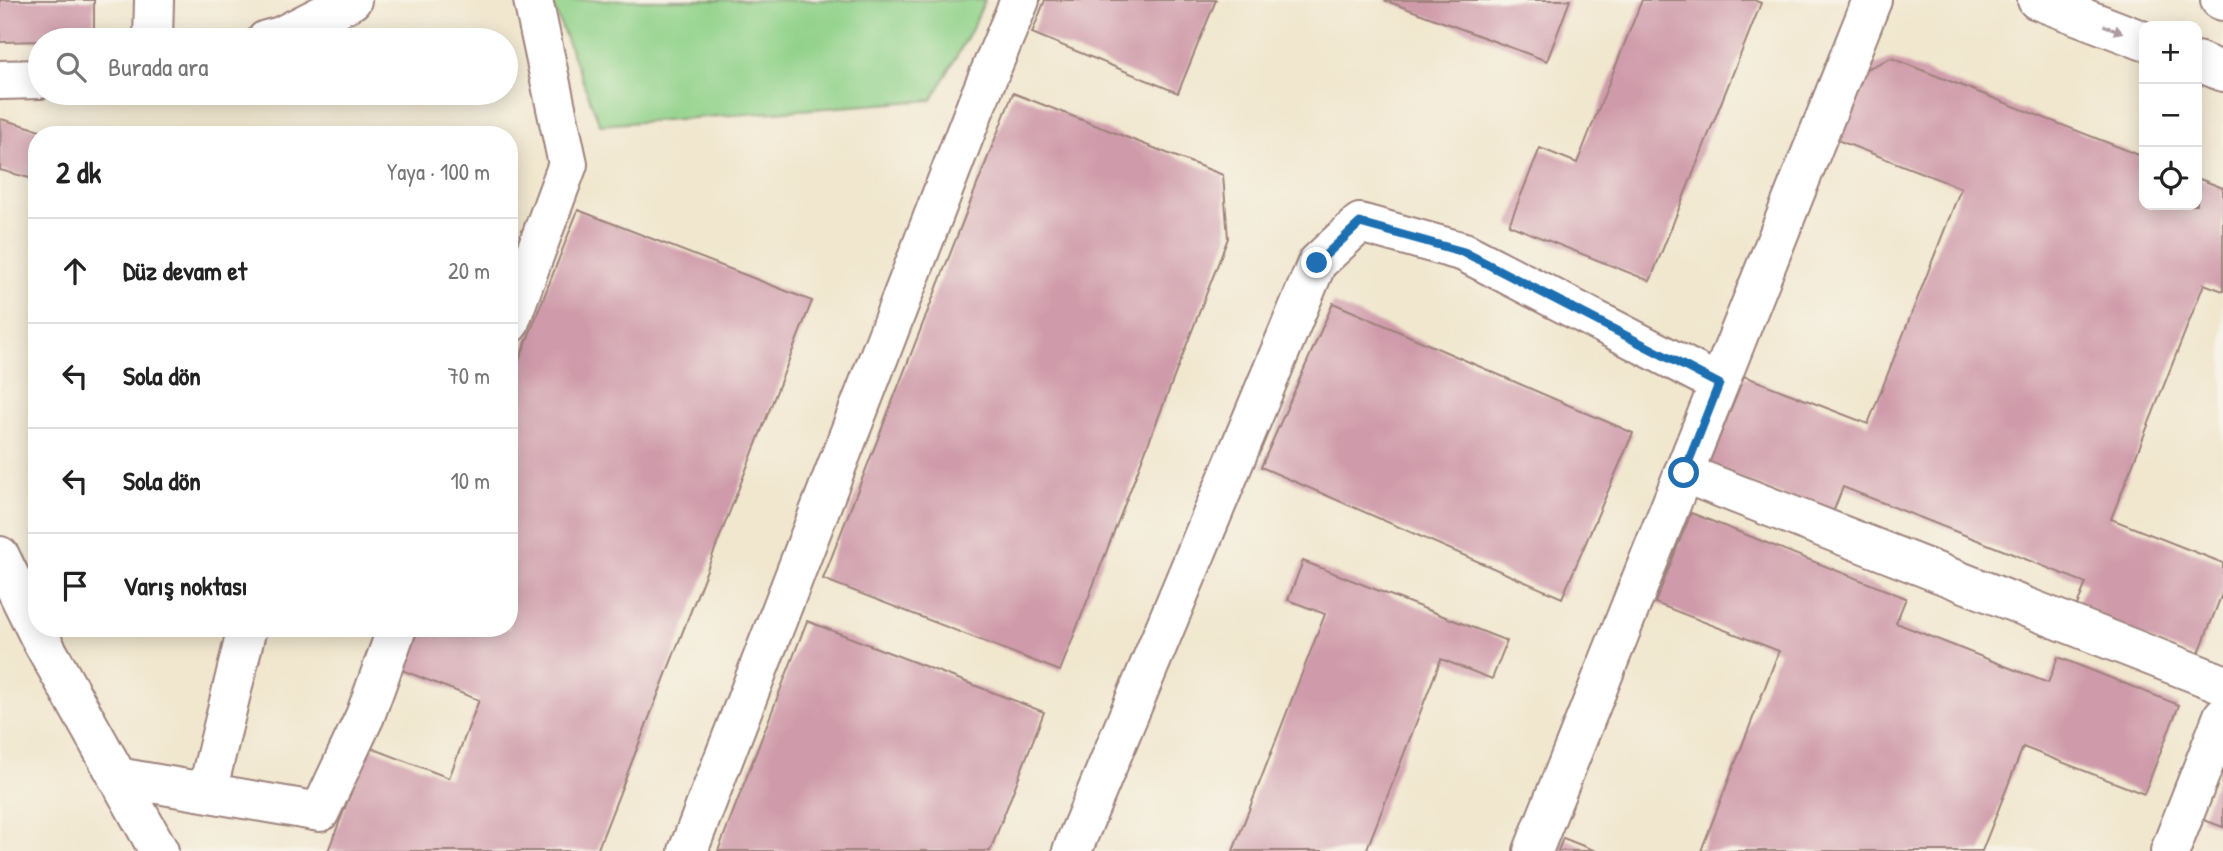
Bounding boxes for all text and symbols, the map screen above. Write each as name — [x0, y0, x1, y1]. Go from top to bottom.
map controls — [2139, 21, 2202, 210]
button: + — [2139, 21, 2202, 84]
one-way arrow — [2103, 24, 2124, 35]
search box — [28, 28, 518, 105]
icon: search — [52, 48, 90, 86]
text: Burada ara — [108, 49, 209, 84]
button: − — [2139, 84, 2202, 147]
button: locate — [2139, 147, 2202, 210]
text: 2 dk — [56, 152, 101, 192]
text: Yaya · 100 m — [387, 156, 490, 187]
route end — [1301, 247, 1332, 278]
icon: ahead — [56, 252, 94, 290]
text: Düz devam et — [123, 253, 247, 288]
text: 20 m — [448, 255, 490, 286]
icon: left — [56, 357, 94, 395]
text: Sola dön — [123, 358, 201, 393]
text: 70 m — [447, 360, 490, 391]
route start — [1668, 457, 1699, 488]
icon: left — [56, 462, 94, 500]
text: Sola dön — [123, 463, 201, 498]
text: 10 m — [450, 465, 490, 496]
icon: arrive — [56, 567, 94, 605]
text: Varış noktası — [123, 568, 248, 603]

